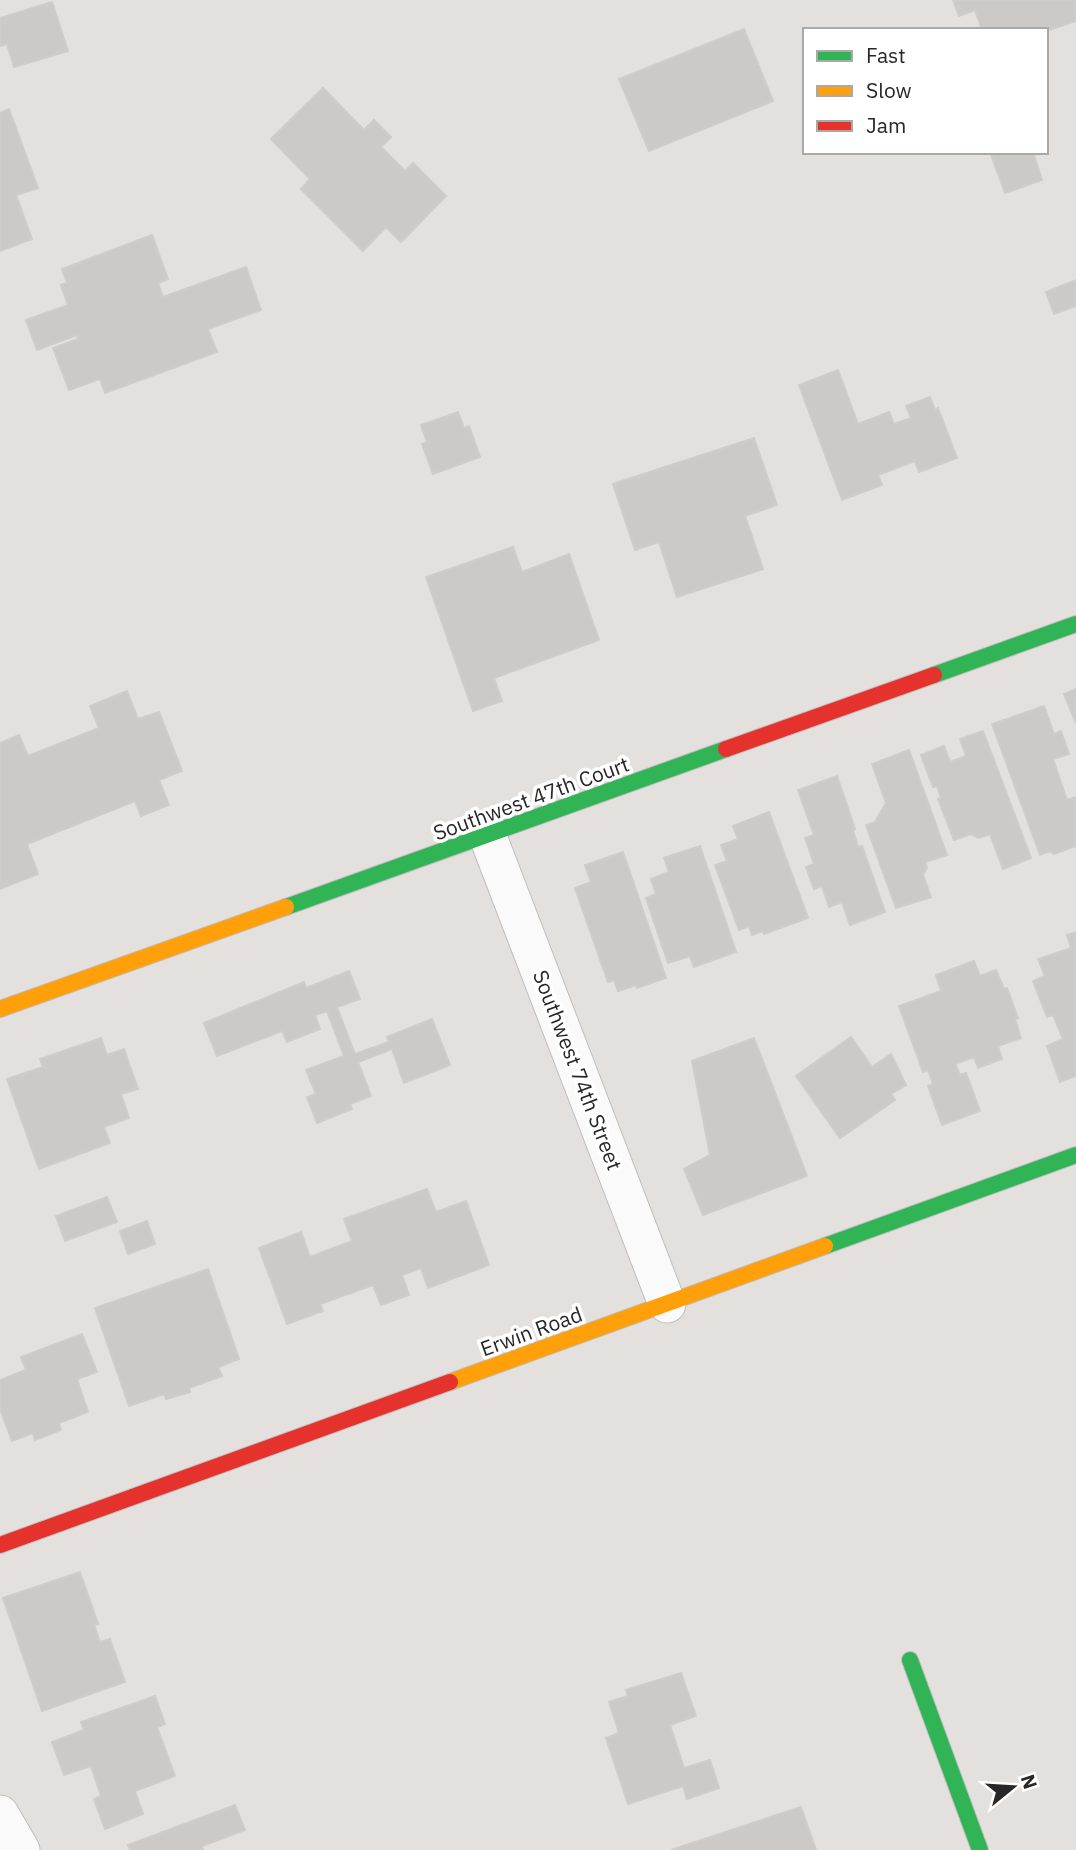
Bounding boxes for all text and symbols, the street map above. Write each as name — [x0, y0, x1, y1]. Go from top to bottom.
legend — [803, 28, 1048, 154]
text: Fast — [866, 41, 906, 69]
text: Slow — [866, 76, 912, 104]
text: Jam — [866, 111, 906, 139]
street label: Southwest 47th Court — [429, 750, 633, 846]
street label: Southwest 74th Street — [527, 966, 629, 1174]
street label: Erwin Road — [476, 1300, 586, 1362]
north arrow — [978, 1752, 1048, 1822]
text: N — [1016, 1771, 1043, 1792]

